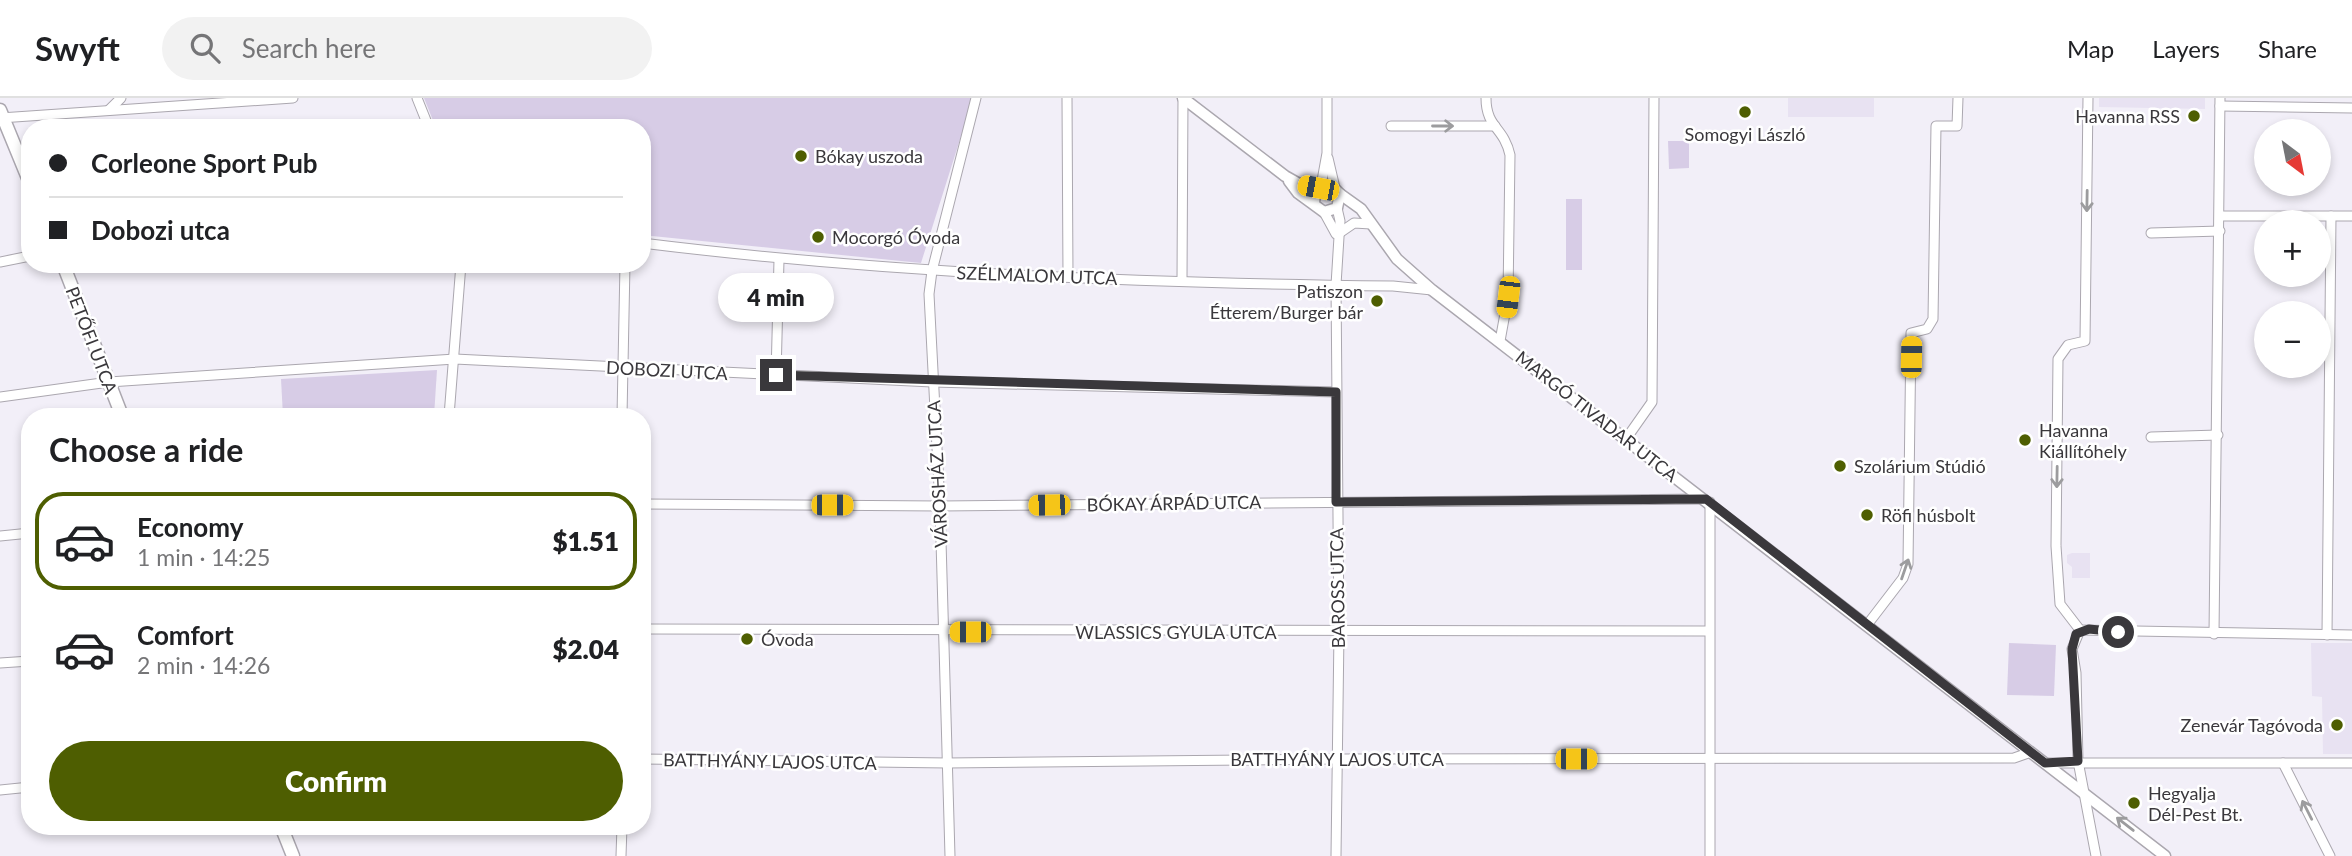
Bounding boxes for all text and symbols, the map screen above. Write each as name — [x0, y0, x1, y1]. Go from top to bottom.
search box — [162, 17, 652, 80]
text: Swyft — [35, 28, 120, 68]
icon: search — [186, 29, 224, 67]
text: Search here — [242, 32, 376, 64]
text: Map — [2067, 34, 2114, 63]
text: Layers — [2152, 34, 2220, 63]
text: Share — [2258, 34, 2317, 63]
marker: Somogyi László — [1737, 104, 1753, 120]
place label: Havanna RSS — [2075, 105, 2180, 127]
marker: Havanna RSS — [2186, 108, 2202, 124]
one-way arrow — [1431, 119, 1454, 133]
north arrow — [2254, 119, 2331, 196]
map controls — [2254, 119, 2331, 378]
place label: Somogyi László — [1684, 123, 1806, 145]
place label: Bókay uszoda — [815, 145, 923, 167]
text: Corleone Sport Pub — [91, 147, 318, 179]
marker: Bókay uszoda — [793, 148, 809, 164]
car — [1296, 174, 1341, 202]
one-way arrow — [2080, 189, 2094, 212]
button: + — [2254, 210, 2331, 287]
text: Dobozi utca — [91, 214, 230, 246]
place label: Mocorgó Óvoda — [832, 226, 960, 248]
marker: Mocorgó Óvoda — [810, 229, 826, 245]
street label: SZÉLMALOM UTCA — [956, 261, 1119, 289]
callout: 4 min — [718, 274, 834, 322]
car — [1496, 275, 1521, 319]
place label: Patiszon Étterem/Burger bár — [1210, 280, 1363, 323]
street label: PETŐFI UTCA — [61, 283, 123, 397]
text: 4 min — [747, 283, 805, 311]
marker: Patiszon Étterem/Burger bár — [1369, 293, 1385, 309]
button: − — [2254, 301, 2331, 378]
car — [1901, 336, 1922, 378]
street label: MARGÓ TIVADAR UTCA — [1512, 346, 1683, 487]
street label: DOBOZI UTCA — [606, 356, 729, 384]
route end — [760, 359, 792, 391]
street label: VÁROSHÁZ UTCA — [922, 399, 952, 548]
place label: Havanna Kiállítóhely — [2039, 419, 2127, 462]
text: Choose a ride — [49, 430, 243, 469]
marker: Havanna Kiállítóhely — [2017, 432, 2033, 448]
place label: Szolárium Stúdió — [1854, 455, 1986, 477]
marker: Szolárium Stúdió — [1832, 458, 1848, 474]
one-way arrow — [2050, 465, 2063, 488]
street label: BÓKAY ÁRPÁD UTCA — [1086, 490, 1262, 516]
car — [1028, 494, 1071, 516]
car — [812, 495, 854, 516]
place label: Röfi húsbolt — [1881, 504, 1976, 526]
marker: Röfi húsbolt — [1859, 507, 1875, 523]
icon: car — [53, 510, 116, 573]
text: Economy — [137, 511, 243, 543]
text: $1.51 — [552, 525, 619, 557]
street label: BAROSS UTCA — [1325, 527, 1349, 649]
text: 1 min · 14:25 — [137, 543, 270, 571]
one-way arrow — [1900, 559, 1912, 581]
route start — [2102, 616, 2134, 648]
icon: car — [53, 618, 116, 681]
text: Comfort — [137, 619, 234, 651]
street label: WLASSICS GYULA UTCA — [1075, 621, 1277, 643]
car — [950, 622, 992, 643]
place label: Óvoda — [761, 628, 814, 650]
marker: Óvoda — [739, 631, 755, 647]
text: $2.04 — [552, 633, 619, 665]
text: 2 min · 14:26 — [137, 651, 270, 679]
place label: Zenevár Tagóvoda — [2181, 714, 2323, 736]
marker: Zenevár Tagóvoda — [2329, 717, 2345, 733]
button: Confirm — [49, 741, 623, 821]
street label: BATTHYÁNY LAJOS UTCA — [663, 748, 878, 774]
street label: BATTHYÁNY LAJOS UTCA — [1230, 748, 1445, 770]
car — [1556, 749, 1598, 770]
place label: Hegyalja Dél-Pest Bt. — [2148, 782, 2243, 825]
marker: Hegyalja Dél-Pest Bt. — [2126, 795, 2142, 811]
one-way arrow — [2299, 800, 2313, 821]
one-way arrow — [2116, 817, 2134, 832]

